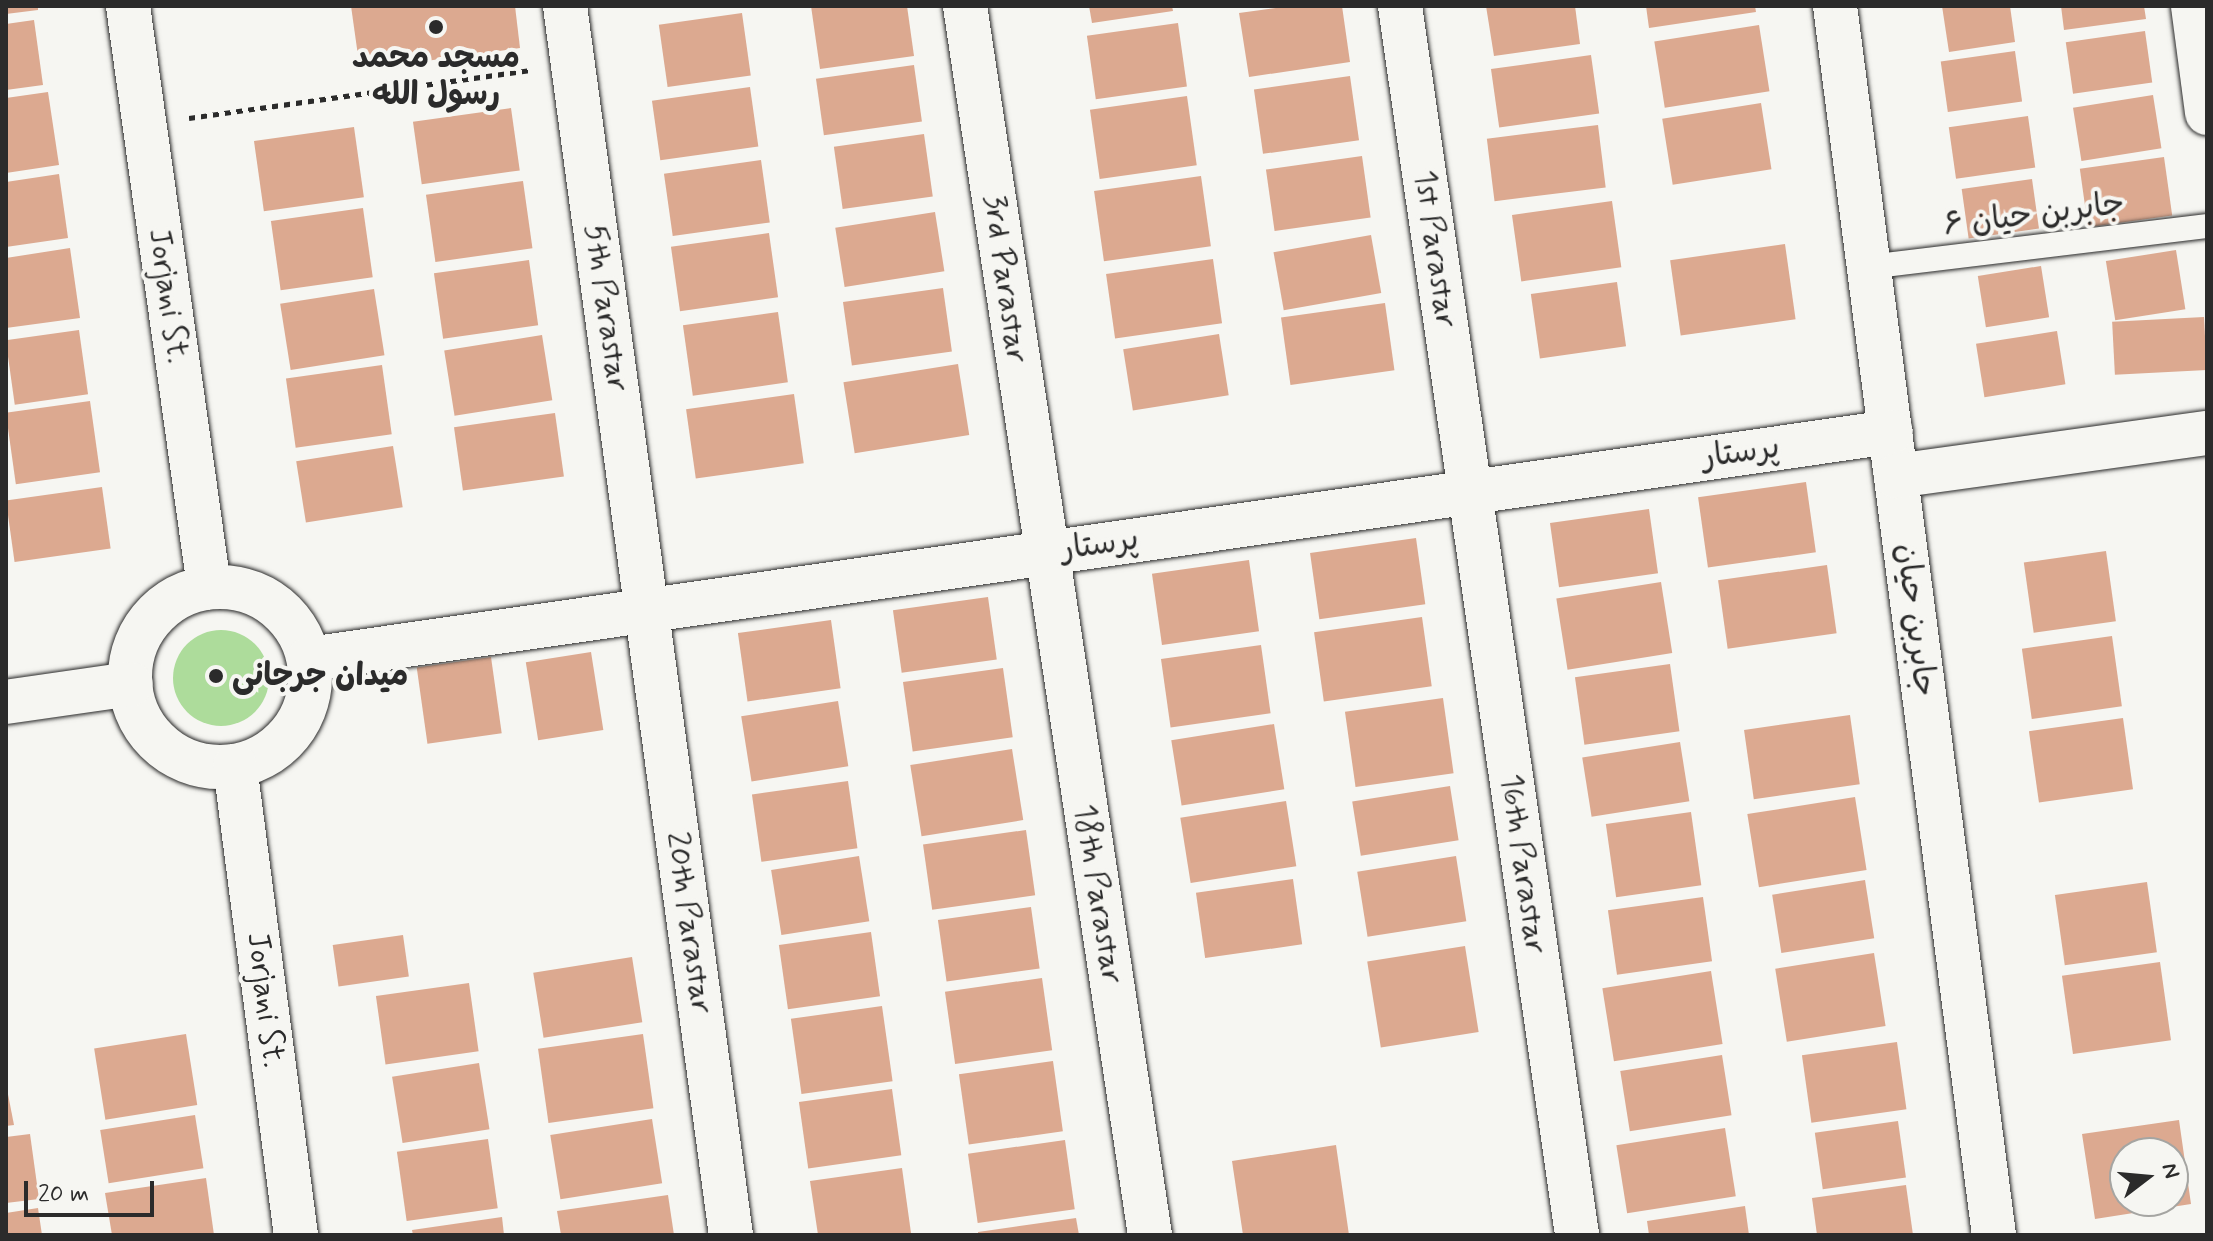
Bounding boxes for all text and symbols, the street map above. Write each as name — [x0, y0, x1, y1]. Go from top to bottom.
marker: مسجد محمد رسول الله — [427, 18, 445, 36]
place label: مسجد محمد رسول الله — [352, 40, 520, 115]
street label: 1st Parastar — [1405, 167, 1465, 331]
street label: جابربن حیان ۶ — [1941, 185, 2127, 245]
street label: 3rd Parastar — [974, 194, 1036, 364]
street label: 5th Parastar — [575, 222, 637, 394]
street label: Jorjani St. — [140, 227, 196, 365]
street label: پرستار — [1700, 429, 1782, 477]
street label: پرستار — [1059, 521, 1141, 569]
street label: جابربن حیان — [1887, 541, 1943, 699]
place label: میدان جرجانی — [232, 657, 408, 695]
marker: میدان جرجانی — [207, 667, 225, 685]
street label: 16th Parastar — [1491, 771, 1555, 957]
street label: 18th Parastar — [1065, 801, 1131, 987]
street label: 20th Parastar — [657, 829, 721, 1017]
street label: Jorjani St. — [238, 931, 292, 1069]
north arrow — [2109, 1137, 2189, 1217]
text: N — [2155, 1160, 2186, 1182]
scale bar — [28, 1165, 158, 1215]
text: 20 m — [38, 1179, 89, 1210]

